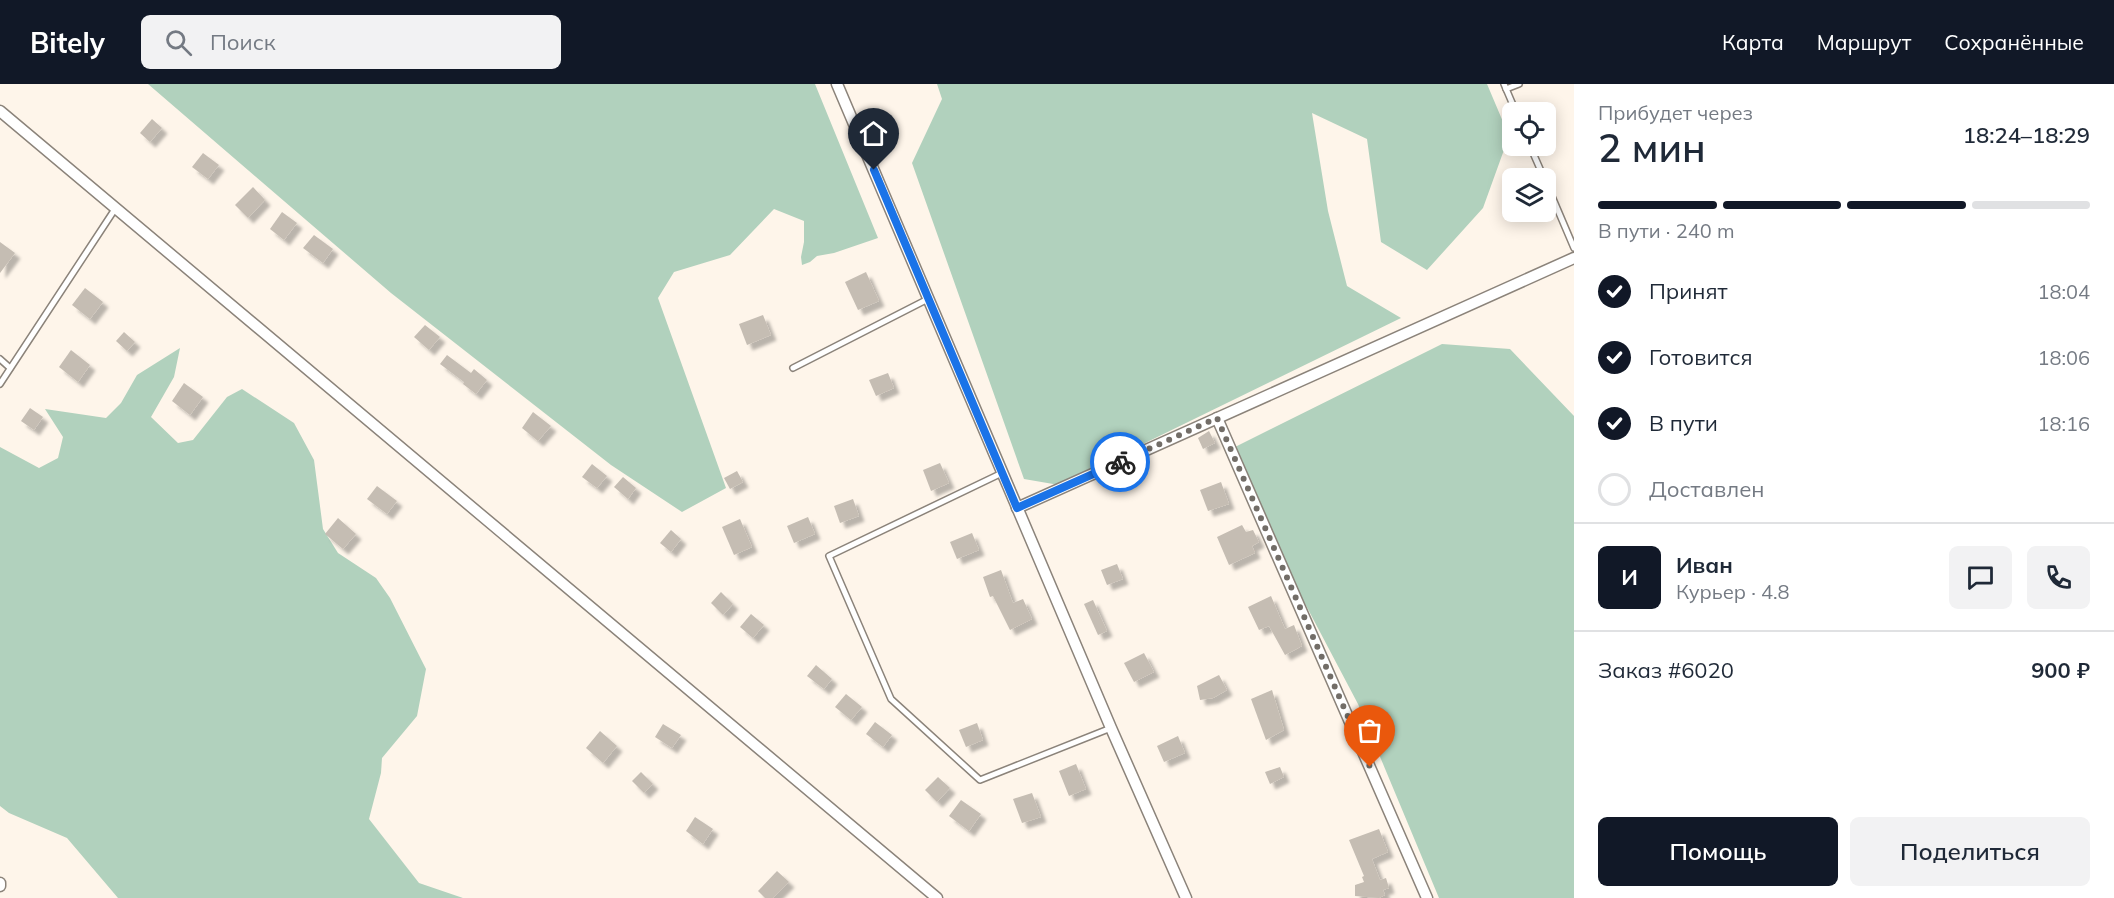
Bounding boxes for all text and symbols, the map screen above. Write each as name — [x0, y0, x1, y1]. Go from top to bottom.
search box — [141, 15, 561, 69]
text: Bitely — [30, 25, 105, 60]
icon: search — [162, 26, 195, 59]
text: Поиск — [210, 28, 276, 56]
text: Карта — [1722, 29, 1784, 55]
text: Маршрут — [1817, 29, 1911, 55]
text: Сохранённые — [1944, 29, 2084, 55]
text: Прибудет через — [1598, 100, 1753, 125]
map controls — [1502, 102, 1556, 222]
button: locate — [1502, 102, 1556, 156]
pin — [848, 108, 899, 170]
icon: home — [857, 117, 890, 150]
text: 18:24–18:29 — [1963, 121, 2090, 149]
text: 2 мин — [1598, 123, 1706, 172]
button: layers — [1502, 168, 1556, 222]
text: В пути · 240 m — [1598, 218, 1734, 243]
icon: check — [1598, 275, 1631, 308]
text: Принят — [1649, 277, 1728, 305]
text: 18:04 — [2037, 279, 2090, 304]
icon: check — [1598, 341, 1631, 374]
text: Готовится — [1649, 343, 1753, 371]
text: 18:06 — [2037, 345, 2090, 370]
icon: check — [1598, 407, 1631, 440]
text: В пути — [1649, 409, 1718, 437]
text: 18:16 — [2037, 411, 2090, 436]
courier — [1090, 432, 1150, 492]
icon: bike — [1104, 446, 1137, 479]
text: Доставлен — [1649, 475, 1765, 503]
button: chat — [1949, 546, 2012, 609]
button: phone — [2027, 546, 2090, 609]
text: Иван — [1676, 551, 1733, 579]
text: И — [1621, 563, 1638, 591]
text: Курьер · 4.8 — [1676, 579, 1790, 604]
text: Заказ #6020 — [1598, 656, 1734, 684]
text: 900 ₽ — [2031, 656, 2090, 684]
pin — [1344, 705, 1395, 767]
icon: bag — [1353, 714, 1386, 747]
button: Помощь — [1598, 817, 1838, 886]
button: Поделиться — [1850, 817, 2090, 886]

